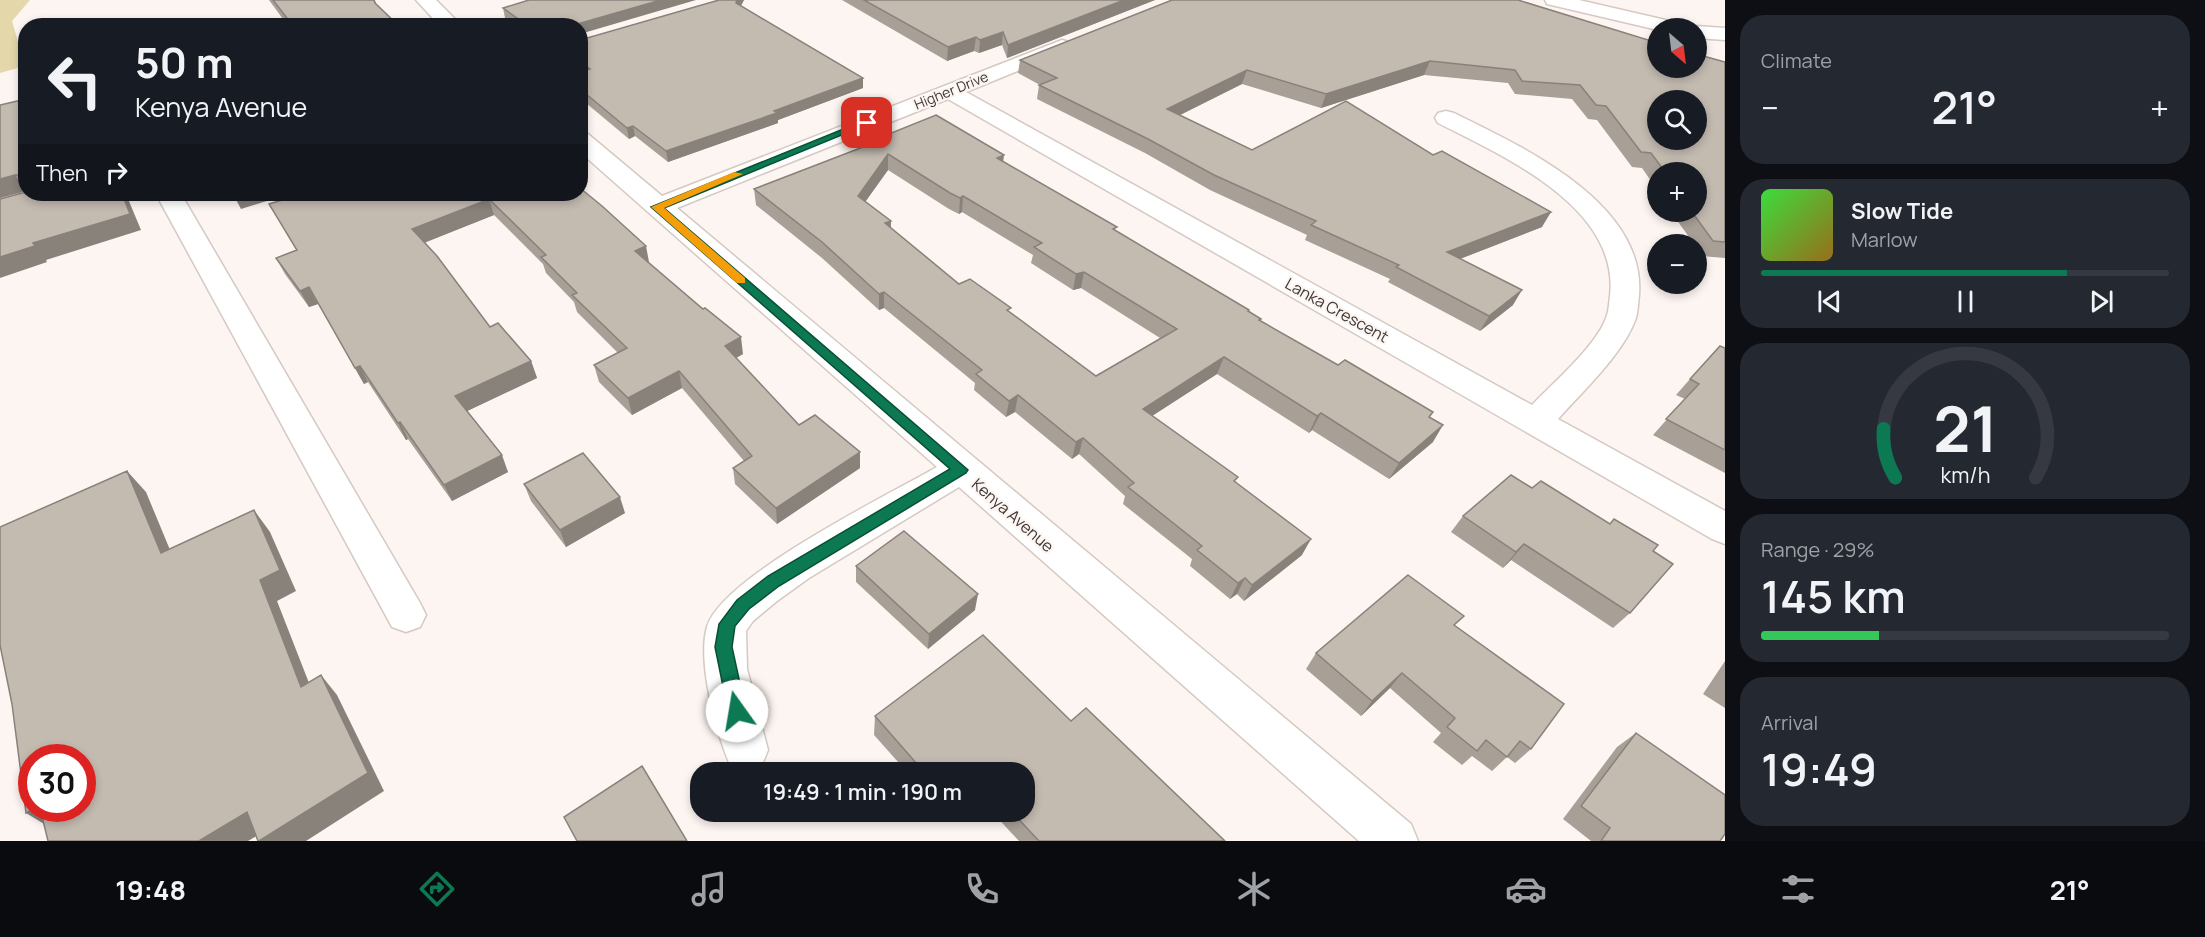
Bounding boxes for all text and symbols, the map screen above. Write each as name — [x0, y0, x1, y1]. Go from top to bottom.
north arrow — [1647, 18, 1707, 78]
map controls — [1647, 18, 1707, 294]
text: 50 m — [135, 33, 233, 91]
icon: left — [36, 42, 114, 120]
text: Climate — [1761, 47, 1832, 74]
street label: Higher Drive — [911, 67, 991, 113]
text: 21° — [1932, 76, 1997, 138]
text: − — [1761, 85, 1779, 130]
text: + — [2150, 85, 2169, 130]
text: Kenya Avenue — [135, 88, 307, 125]
button: search — [1647, 90, 1707, 150]
pin — [841, 97, 892, 148]
icon: arrive — [850, 106, 883, 139]
icon: right — [100, 156, 133, 189]
text: Then — [36, 158, 88, 188]
button: + — [1647, 162, 1707, 222]
text: Slow Tide — [1851, 196, 1953, 226]
text: Marlow — [1851, 226, 1918, 253]
button: − — [1647, 234, 1707, 294]
street label: Lanka Crescent — [1281, 272, 1393, 348]
icon: previous — [1813, 285, 1846, 318]
icon: pause — [1949, 285, 1982, 318]
icon: next — [2085, 285, 2118, 318]
text: 21 — [1933, 385, 1997, 471]
text: km/h — [1940, 460, 1990, 489]
street label: Kenya Avenue — [967, 473, 1059, 557]
text: Range · 29% — [1761, 536, 1875, 563]
text: 145 km — [1761, 565, 1906, 627]
position arrow — [705, 679, 769, 743]
text: Arrival — [1761, 709, 1818, 736]
text: 19:49 — [1761, 738, 1877, 800]
speed limit sign: 30 — [18, 744, 96, 822]
text: 19:49 · 1 min · 190 m — [763, 777, 962, 807]
icon: directions — [416, 868, 458, 910]
icon: music — [688, 868, 730, 910]
icon: phone — [961, 868, 1003, 910]
icon: climate — [1233, 868, 1275, 910]
icon: car — [1505, 868, 1547, 910]
icon: filters — [1777, 868, 1819, 910]
text: 19:48 — [115, 871, 186, 908]
text: 21° — [2050, 871, 2090, 908]

